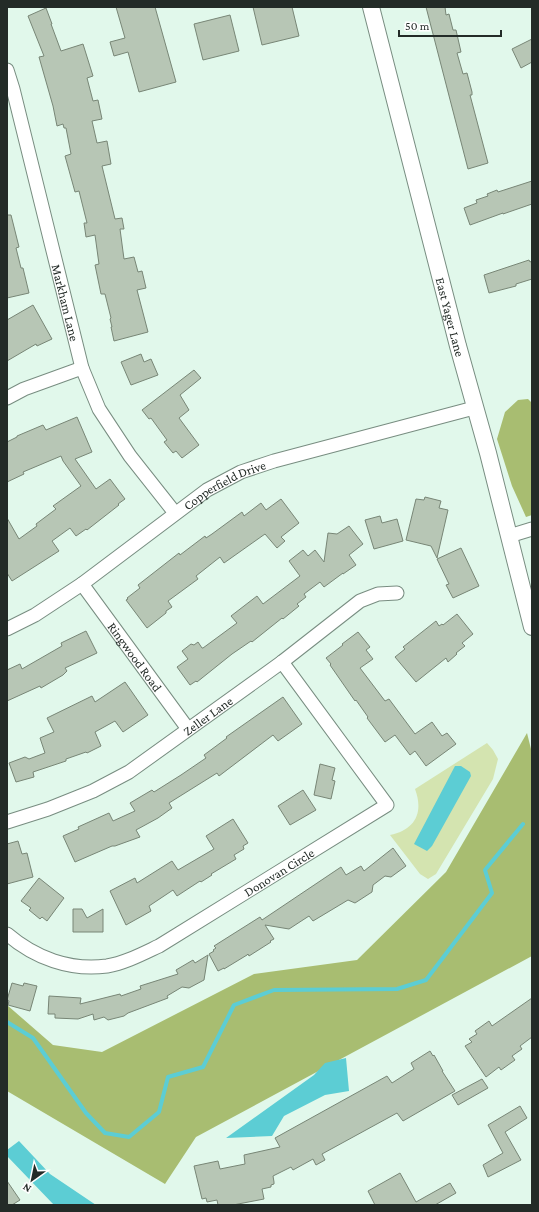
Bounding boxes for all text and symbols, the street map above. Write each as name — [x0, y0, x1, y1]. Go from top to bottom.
scale bar — [399, 12, 501, 38]
text: 50 m — [405, 19, 430, 33]
street label: Markham Lane — [49, 263, 83, 343]
street label: East Yager Lane — [433, 276, 468, 359]
street label: Copperfield Drive — [180, 457, 268, 513]
street label: Ringwood Road — [105, 619, 165, 694]
street label: Zeller Lane — [180, 692, 236, 738]
street label: Donovan Circle — [241, 844, 317, 899]
north arrow — [12, 1160, 52, 1200]
text: N — [20, 1181, 33, 1195]

